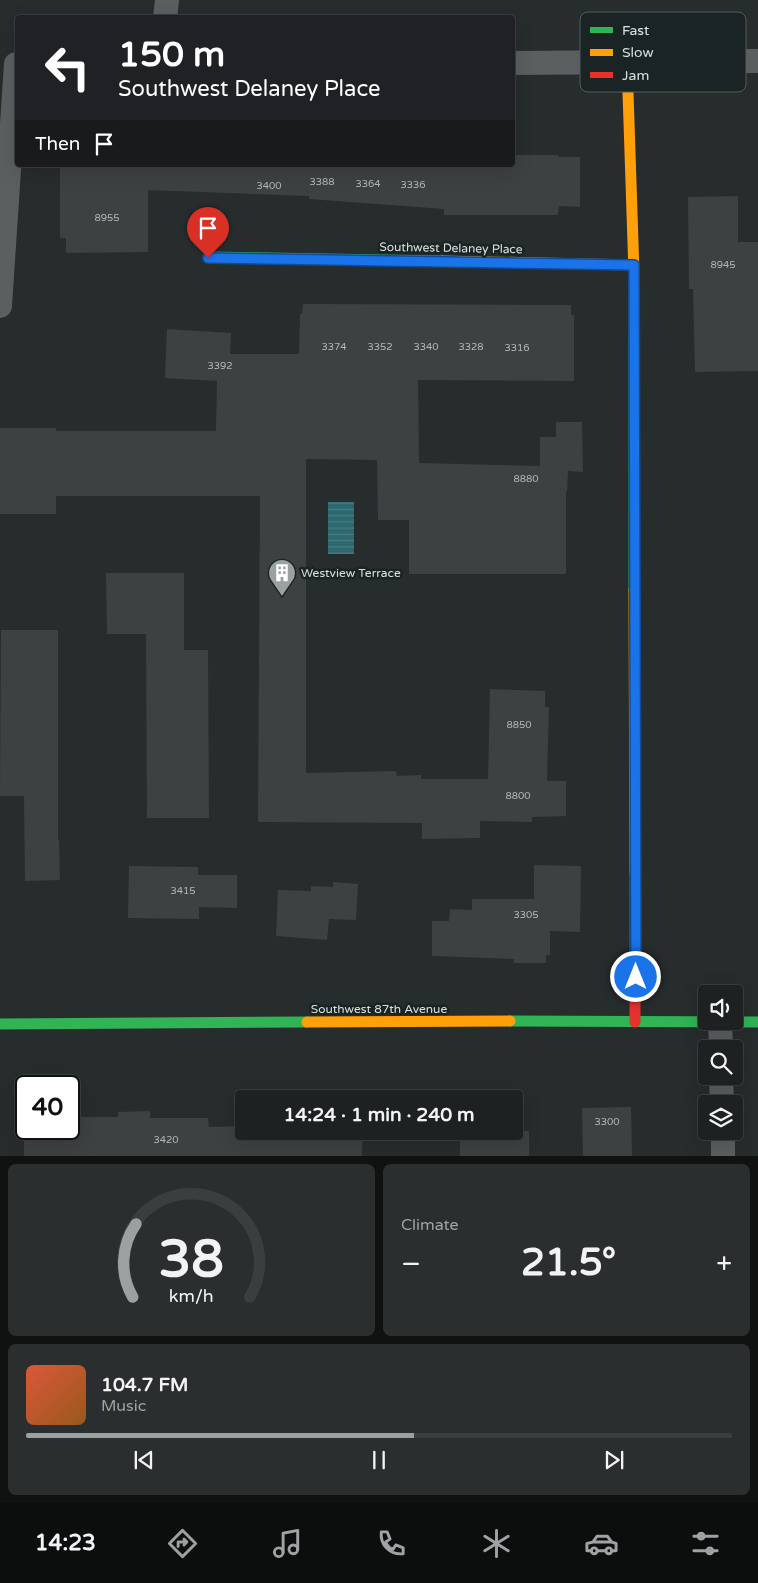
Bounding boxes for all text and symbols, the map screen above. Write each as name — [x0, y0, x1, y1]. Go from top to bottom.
legend — [580, 12, 746, 92]
text: Fast — [622, 22, 650, 39]
text: 150 m — [118, 34, 225, 76]
icon: left — [35, 35, 100, 100]
text: Slow — [622, 44, 654, 61]
text: Jam — [622, 67, 649, 84]
text: Southwest Delaney Place — [118, 76, 381, 102]
icon: arrive — [90, 130, 118, 158]
text: Then — [35, 133, 80, 155]
house number: 3388 — [309, 176, 335, 188]
house number: 3364 — [355, 178, 381, 190]
house number: 3336 — [400, 179, 426, 191]
house number: 3400 — [256, 180, 282, 192]
pin — [187, 207, 229, 258]
house number: 8955 — [94, 212, 120, 224]
icon: arrive — [194, 214, 222, 242]
street label: Southwest Delaney Place — [379, 240, 523, 256]
house number: 8945 — [710, 259, 736, 271]
house number: 3374 — [321, 341, 347, 353]
house number: 3352 — [367, 341, 393, 353]
house number: 3340 — [413, 341, 439, 353]
house number: 3328 — [458, 341, 484, 353]
house number: 3316 — [504, 342, 530, 354]
house number: 3392 — [207, 360, 233, 372]
house number: 8880 — [513, 473, 539, 485]
building icon: Westview Terrace — [267, 558, 297, 597]
place label: Westview Terrace — [301, 566, 401, 580]
house number: 8850 — [506, 719, 532, 731]
house number: 8800 — [505, 790, 531, 802]
house number: 3415 — [170, 885, 196, 897]
house number: 3305 — [513, 909, 539, 921]
position arrow — [609, 950, 661, 1002]
map controls — [698, 985, 743, 1140]
button: sound — [698, 985, 743, 1030]
street label: Southwest 87th Avenue — [311, 1002, 447, 1016]
button: search — [698, 1040, 743, 1085]
speed limit sign: 40 — [15, 1075, 80, 1140]
button: layers — [698, 1095, 743, 1140]
text: 14:24 · 1 min · 240 m — [283, 1104, 475, 1126]
house number: 3300 — [594, 1116, 620, 1128]
house number: 3420 — [153, 1134, 179, 1146]
text: Climate — [401, 1215, 459, 1235]
text: 38 — [159, 1228, 224, 1291]
text: 21.5° — [521, 1240, 616, 1286]
text: − — [401, 1247, 421, 1281]
text: + — [716, 1247, 732, 1281]
text: km/h — [169, 1286, 214, 1307]
text: 104.7 FM — [101, 1374, 188, 1396]
text: Music — [101, 1396, 146, 1416]
icon: previous — [130, 1446, 158, 1474]
icon: pause — [365, 1446, 393, 1474]
icon: next — [600, 1446, 628, 1474]
icon: directions — [165, 1526, 200, 1561]
icon: music — [270, 1526, 305, 1561]
icon: phone — [374, 1526, 409, 1561]
icon: climate — [479, 1526, 514, 1561]
icon: car — [584, 1526, 619, 1561]
icon: filters — [688, 1526, 723, 1561]
text: 14:23 — [35, 1530, 96, 1556]

